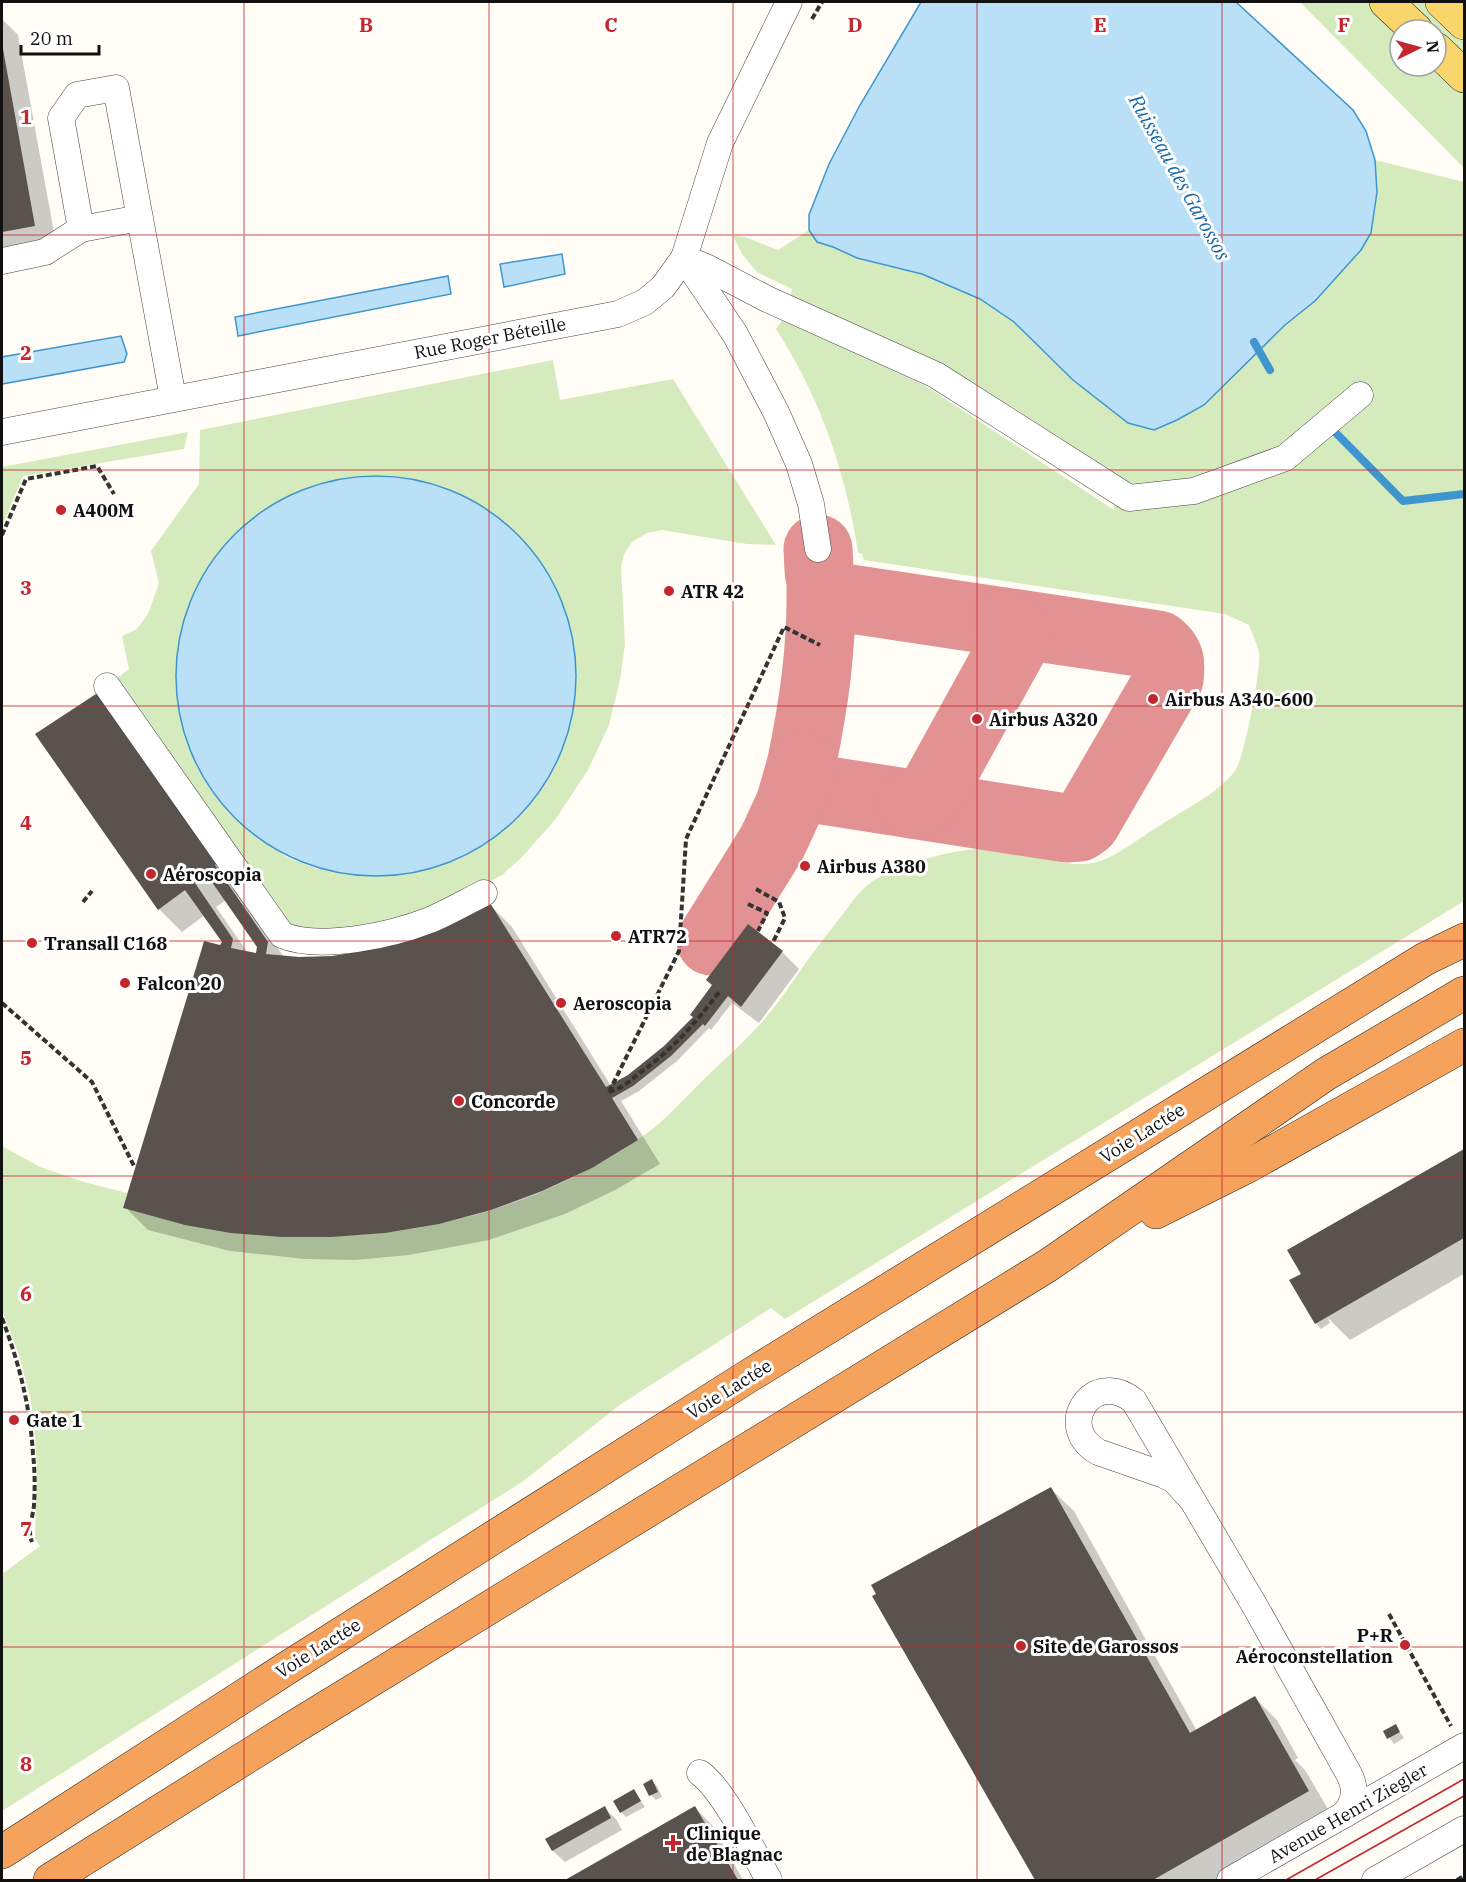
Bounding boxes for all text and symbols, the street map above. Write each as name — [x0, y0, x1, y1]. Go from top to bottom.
text: B — [359, 11, 373, 38]
text: C — [604, 11, 618, 38]
text: D — [847, 11, 863, 38]
text: E — [1093, 11, 1107, 38]
text: F — [1338, 11, 1350, 38]
scale bar — [21, 18, 99, 56]
north arrow — [1388, 18, 1448, 78]
text: 20 m — [30, 27, 73, 50]
text: N — [1422, 40, 1443, 54]
water label: Ruisseau des Garossos — [1123, 88, 1237, 265]
text: 1 — [20, 103, 32, 130]
street label: Rue Roger Béteille — [412, 312, 568, 364]
text: 2 — [20, 339, 32, 366]
place label: A400M — [73, 499, 134, 522]
marker: A400M — [54, 503, 68, 517]
text: 3 — [20, 574, 32, 601]
place label: ATR 42 — [681, 580, 744, 603]
marker: ATR 42 — [662, 584, 676, 598]
place label: Airbus A340-600 — [1165, 688, 1313, 711]
marker: Airbus A340-600 — [1146, 692, 1160, 706]
place label: Airbus A320 — [989, 708, 1098, 731]
marker: Airbus A320 — [970, 712, 984, 726]
text: 4 — [20, 809, 32, 836]
place label: Airbus A380 — [817, 855, 926, 878]
marker: Airbus A380 — [798, 859, 812, 873]
place label: Aéroscopia — [163, 863, 262, 886]
marker: Aéroscopia — [144, 867, 158, 881]
place label: ATR72 — [628, 925, 687, 948]
marker: ATR72 — [609, 929, 623, 943]
place label: Transall C168 — [44, 932, 168, 955]
marker: Transall C168 — [25, 936, 39, 950]
place label: Falcon 20 — [137, 972, 222, 995]
marker: Falcon 20 — [118, 976, 132, 990]
place label: Aeroscopia — [573, 992, 672, 1015]
marker: Aeroscopia — [554, 996, 568, 1010]
text: 5 — [20, 1044, 32, 1071]
place label: Concorde — [471, 1090, 556, 1113]
marker: Concorde — [452, 1094, 466, 1108]
street label: Voie Lactée — [1095, 1098, 1189, 1168]
text: 6 — [20, 1280, 32, 1307]
street label: Voie Lactée — [682, 1354, 776, 1424]
place label: Gate 1 — [26, 1409, 82, 1432]
marker: Gate 1 — [7, 1413, 21, 1427]
text: 7 — [20, 1515, 32, 1542]
street label: Voie Lactée — [271, 1613, 365, 1683]
place label: P+R Aéroconstellation — [1236, 1624, 1393, 1668]
place label: Site de Garossos — [1033, 1635, 1179, 1658]
marker: P+R Aéroconstellation — [1398, 1638, 1412, 1652]
marker: Site de Garossos — [1014, 1639, 1028, 1653]
text: 8 — [20, 1750, 32, 1777]
street label: Avenue Henri Ziegler — [1264, 1758, 1432, 1868]
place label: Clinique de Blagnac — [686, 1822, 783, 1866]
marker: Clinique de Blagnac — [664, 1834, 682, 1852]

